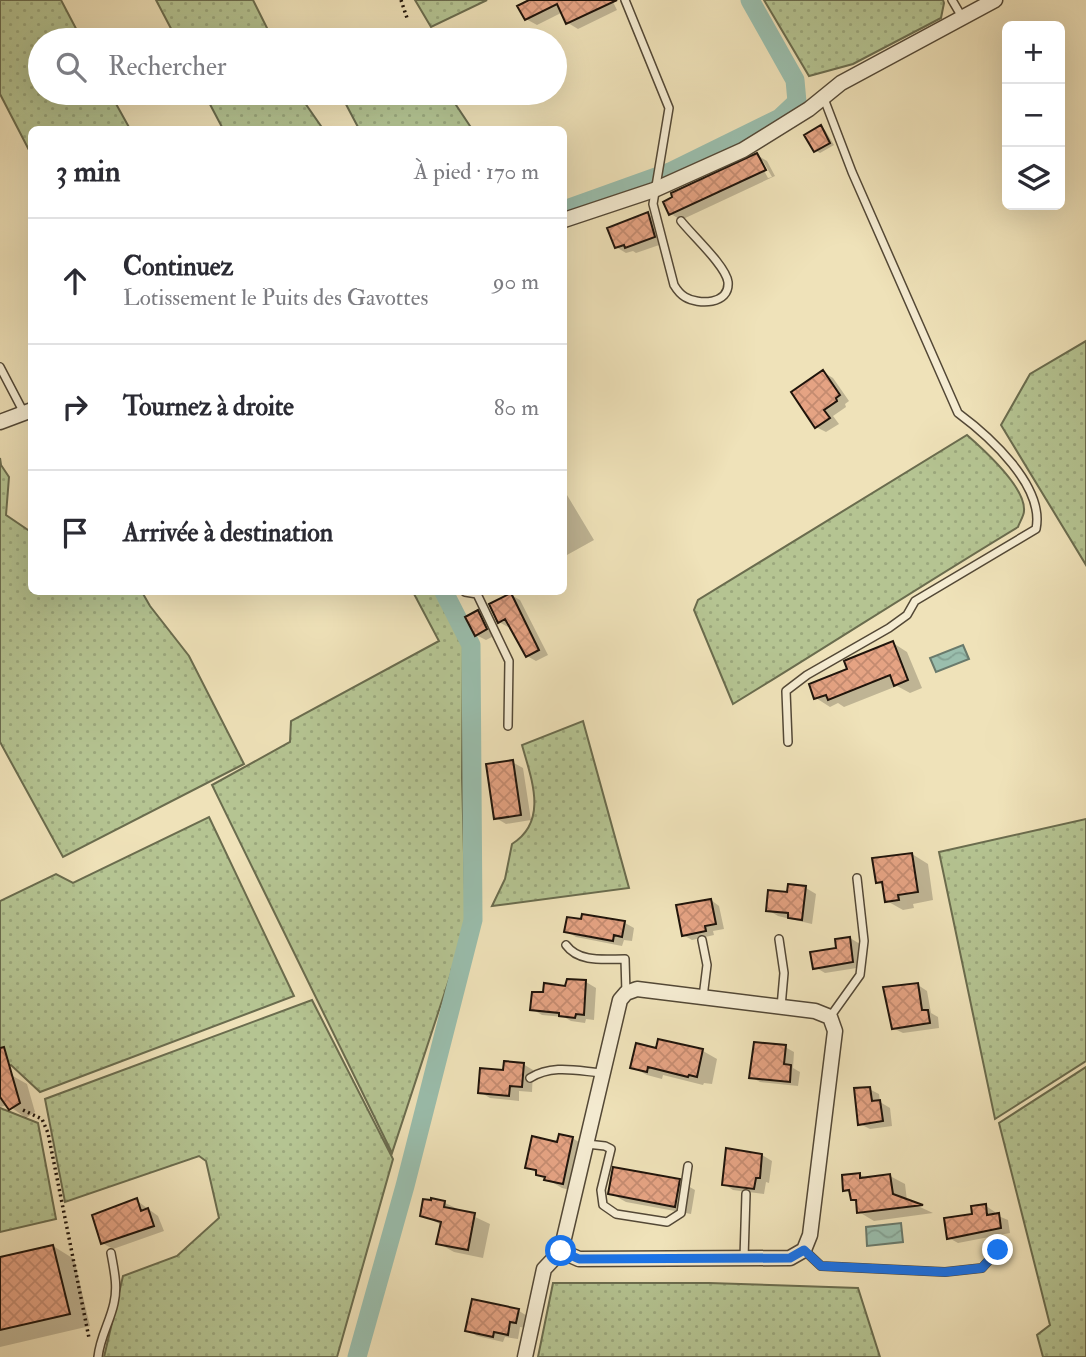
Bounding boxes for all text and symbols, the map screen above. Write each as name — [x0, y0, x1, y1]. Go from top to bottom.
map controls — [1002, 21, 1065, 210]
button: + — [1002, 21, 1065, 84]
search box — [28, 28, 567, 105]
icon: search — [52, 48, 90, 86]
text: Rechercher — [108, 51, 227, 83]
button: − — [1002, 84, 1065, 147]
button: layers — [1002, 147, 1065, 210]
text: 3 min — [56, 153, 121, 190]
text: À pied · 170 m — [414, 157, 539, 186]
text: Continuez — [123, 251, 233, 283]
icon: ahead — [56, 262, 94, 300]
text: 90 m — [493, 267, 539, 296]
text: Lotissement le Puits des Gavottes — [123, 283, 428, 312]
icon: right — [56, 388, 94, 426]
text: Tournez à droite — [123, 391, 294, 423]
text: 80 m — [494, 393, 539, 422]
icon: arrive — [56, 514, 94, 552]
text: Arrivée à destination — [123, 517, 333, 549]
route end — [982, 1234, 1013, 1265]
route start — [545, 1235, 576, 1266]

